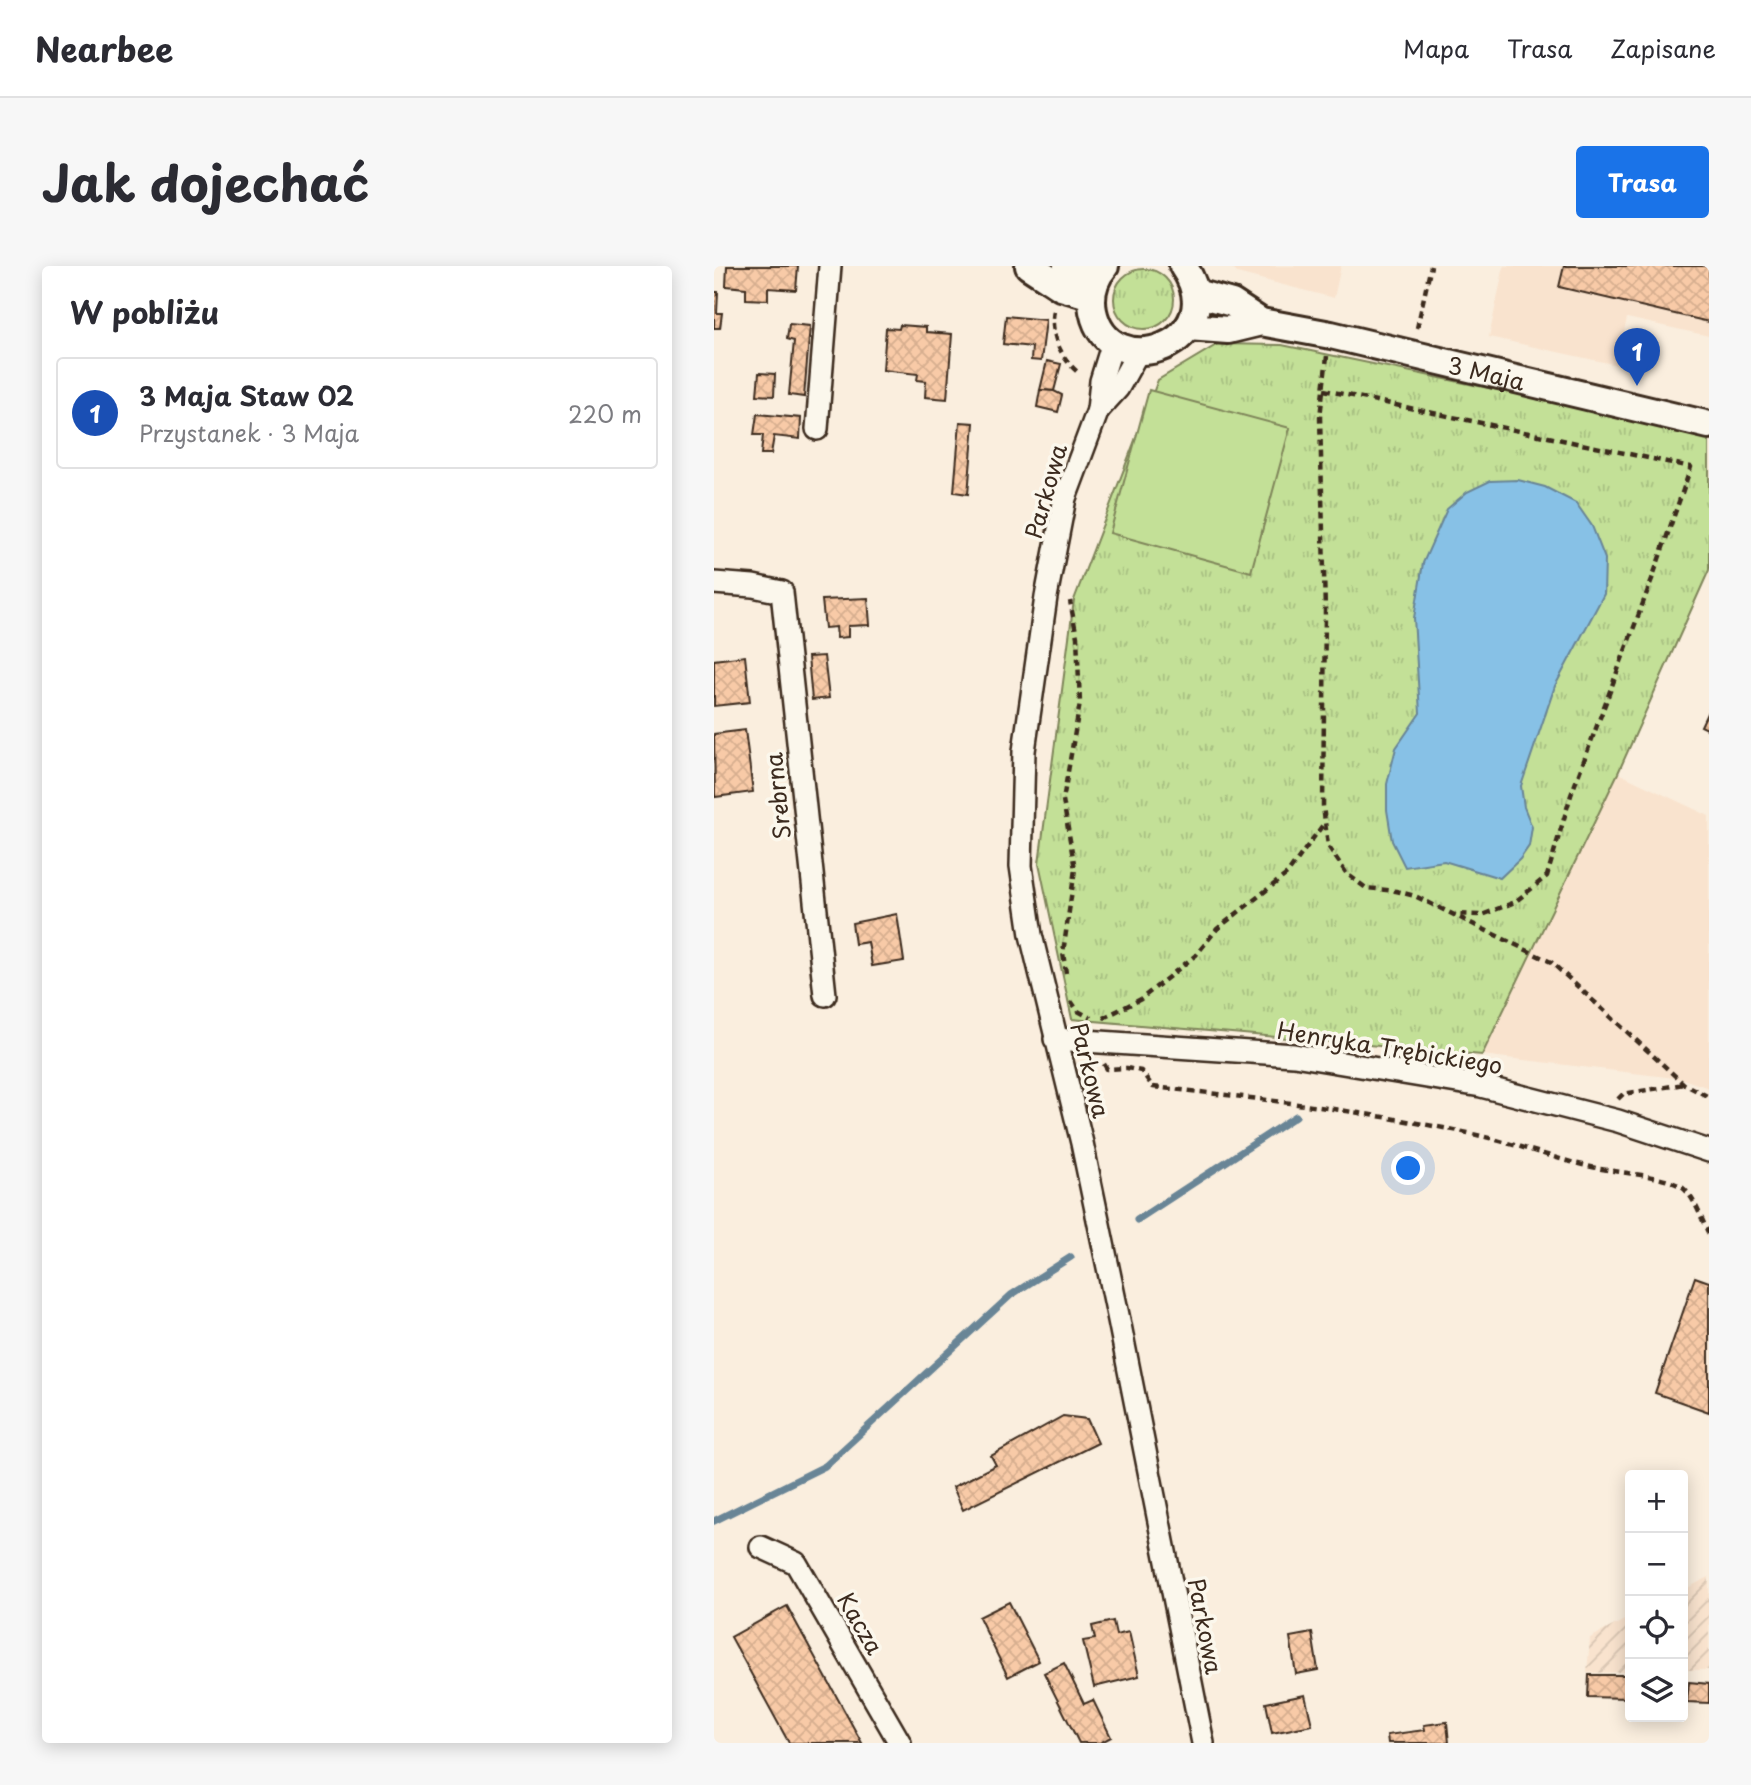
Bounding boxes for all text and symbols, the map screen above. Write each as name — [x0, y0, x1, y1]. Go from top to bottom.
text: Nearbee — [35, 23, 173, 73]
text: Mapa — [1403, 30, 1469, 66]
text: Trasa — [1507, 30, 1572, 66]
text: Zapisane — [1610, 30, 1716, 66]
text: Jak dojechać — [42, 145, 369, 219]
button: Trasa — [1576, 146, 1709, 218]
text: W pobliżu — [70, 289, 219, 334]
pin: 1 — [1614, 328, 1660, 386]
street label: 3 Maja — [1444, 346, 1529, 398]
text: 3 Maja Staw 02 — [139, 376, 354, 415]
text: 1 — [90, 396, 101, 431]
text: 220 m — [568, 396, 642, 431]
text: Przystanek · 3 Maja — [139, 415, 359, 450]
street label: Parkowa — [1015, 439, 1075, 542]
street label: Srebrna — [755, 750, 799, 841]
street label: Henryka Trębickiego — [1275, 1012, 1505, 1082]
street label: Parkowa — [1062, 1019, 1120, 1122]
your location — [1391, 1151, 1425, 1185]
map controls — [1625, 1470, 1688, 1722]
button: + — [1625, 1470, 1688, 1533]
button: − — [1625, 1533, 1688, 1596]
street label: Parkowa — [1180, 1575, 1233, 1678]
street label: Kacza — [829, 1585, 893, 1661]
button: locate — [1625, 1596, 1688, 1659]
button: layers — [1625, 1659, 1688, 1722]

